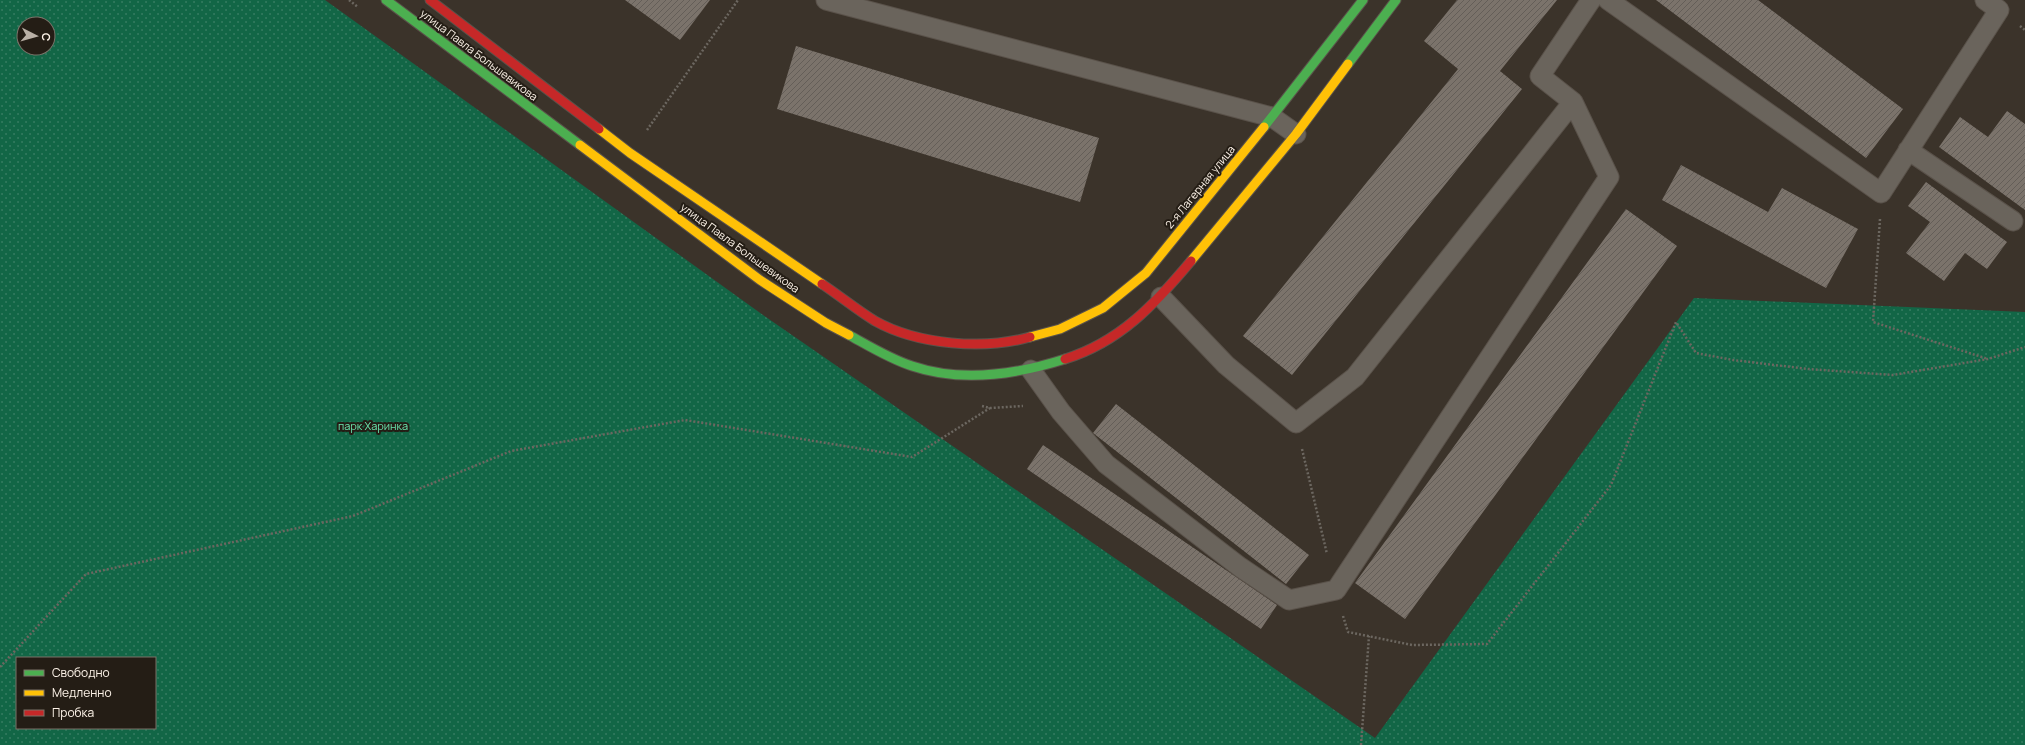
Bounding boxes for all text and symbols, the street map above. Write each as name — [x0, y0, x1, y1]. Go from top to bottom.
street label: улица Павла Большевикова — [417, 5, 541, 104]
north arrow — [16, 16, 56, 56]
text: С — [39, 32, 54, 42]
street label: 2-я Лагерная улица — [1161, 142, 1238, 231]
street label: улица Павла Большевикова — [678, 199, 803, 296]
park label: парк Харинка — [338, 418, 408, 433]
legend — [16, 657, 156, 729]
text: Свободно — [52, 664, 110, 681]
text: Медленно — [52, 684, 112, 701]
text: Пробка — [52, 704, 94, 721]

